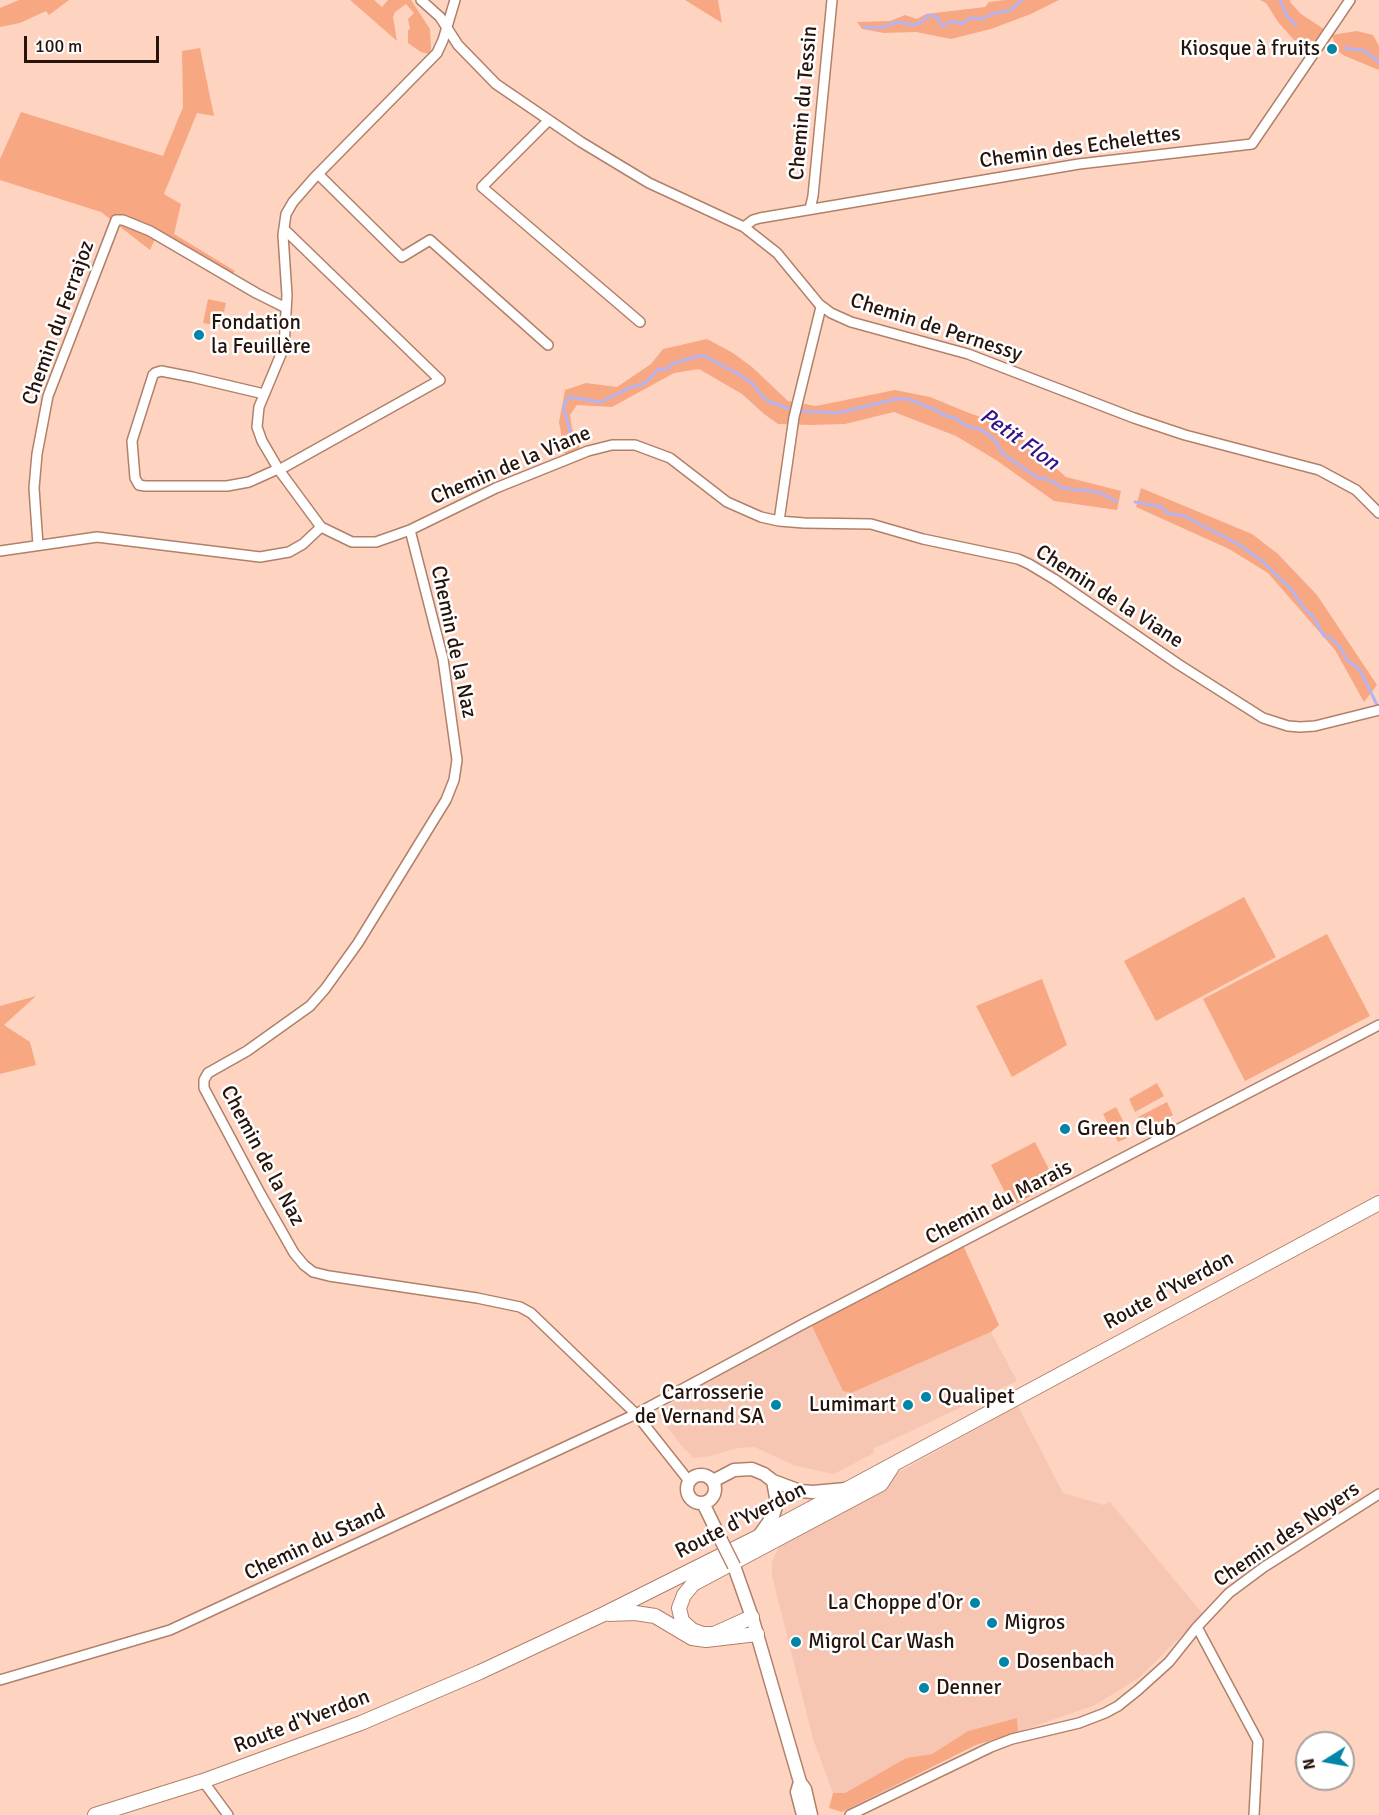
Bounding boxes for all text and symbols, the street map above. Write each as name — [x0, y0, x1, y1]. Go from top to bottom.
scale bar — [27, 24, 162, 62]
street label: Chemin du Tessin — [785, 25, 823, 181]
text: 100 m — [35, 35, 82, 57]
place label: Kiosque à fruits — [1180, 36, 1320, 62]
marker: Kiosque à fruits — [1325, 42, 1339, 56]
street label: Chemin des Echelettes — [978, 121, 1182, 175]
street label: Chemin du Ferrajoz — [18, 237, 100, 409]
street label: Chemin de Pernessy — [847, 288, 1025, 368]
place label: Fondation la Feuillère — [211, 310, 311, 360]
marker: Fondation la Feuillère — [192, 328, 206, 342]
water label: Petit Flon — [974, 403, 1064, 477]
street label: Chemin de la Viane — [427, 421, 595, 511]
street label: Chemin de la Viane — [1030, 540, 1188, 654]
street label: Chemin de la Naz — [425, 564, 481, 720]
street label: Chemin de la Naz — [214, 1082, 310, 1230]
place label: Green Club — [1077, 1116, 1176, 1142]
marker: Green Club — [1058, 1122, 1072, 1136]
street label: Chemin du Marais — [922, 1155, 1076, 1251]
street label: Route d'Yverdon — [1100, 1246, 1238, 1336]
place label: Carrosserie de Vernand SA — [635, 1380, 764, 1430]
place label: Qualipet — [938, 1384, 1015, 1410]
marker: Qualipet — [919, 1390, 933, 1404]
place label: Lumimart — [809, 1392, 896, 1418]
marker: Carrosserie de Vernand SA — [769, 1398, 783, 1412]
marker: Lumimart — [901, 1398, 915, 1412]
street label: Route d'Yverdon — [671, 1477, 811, 1565]
street label: Chemin des Noyers — [1209, 1477, 1365, 1593]
street label: Chemin du Stand — [241, 1499, 389, 1587]
place label: La Choppe d'Or — [828, 1590, 963, 1616]
marker: La Choppe d'Or — [968, 1596, 982, 1610]
place label: Migros — [1004, 1610, 1065, 1636]
marker: Migros — [985, 1616, 999, 1630]
place label: Migrol Car Wash — [808, 1629, 955, 1655]
marker: Migrol Car Wash — [789, 1635, 803, 1649]
place label: Dosenbach — [1016, 1649, 1115, 1675]
marker: Dosenbach — [997, 1655, 1011, 1669]
place label: Denner — [936, 1675, 1001, 1701]
marker: Denner — [917, 1681, 931, 1695]
street label: Route d'Yverdon — [231, 1685, 373, 1759]
north arrow — [1295, 1731, 1355, 1791]
text: N — [1298, 1757, 1320, 1771]

